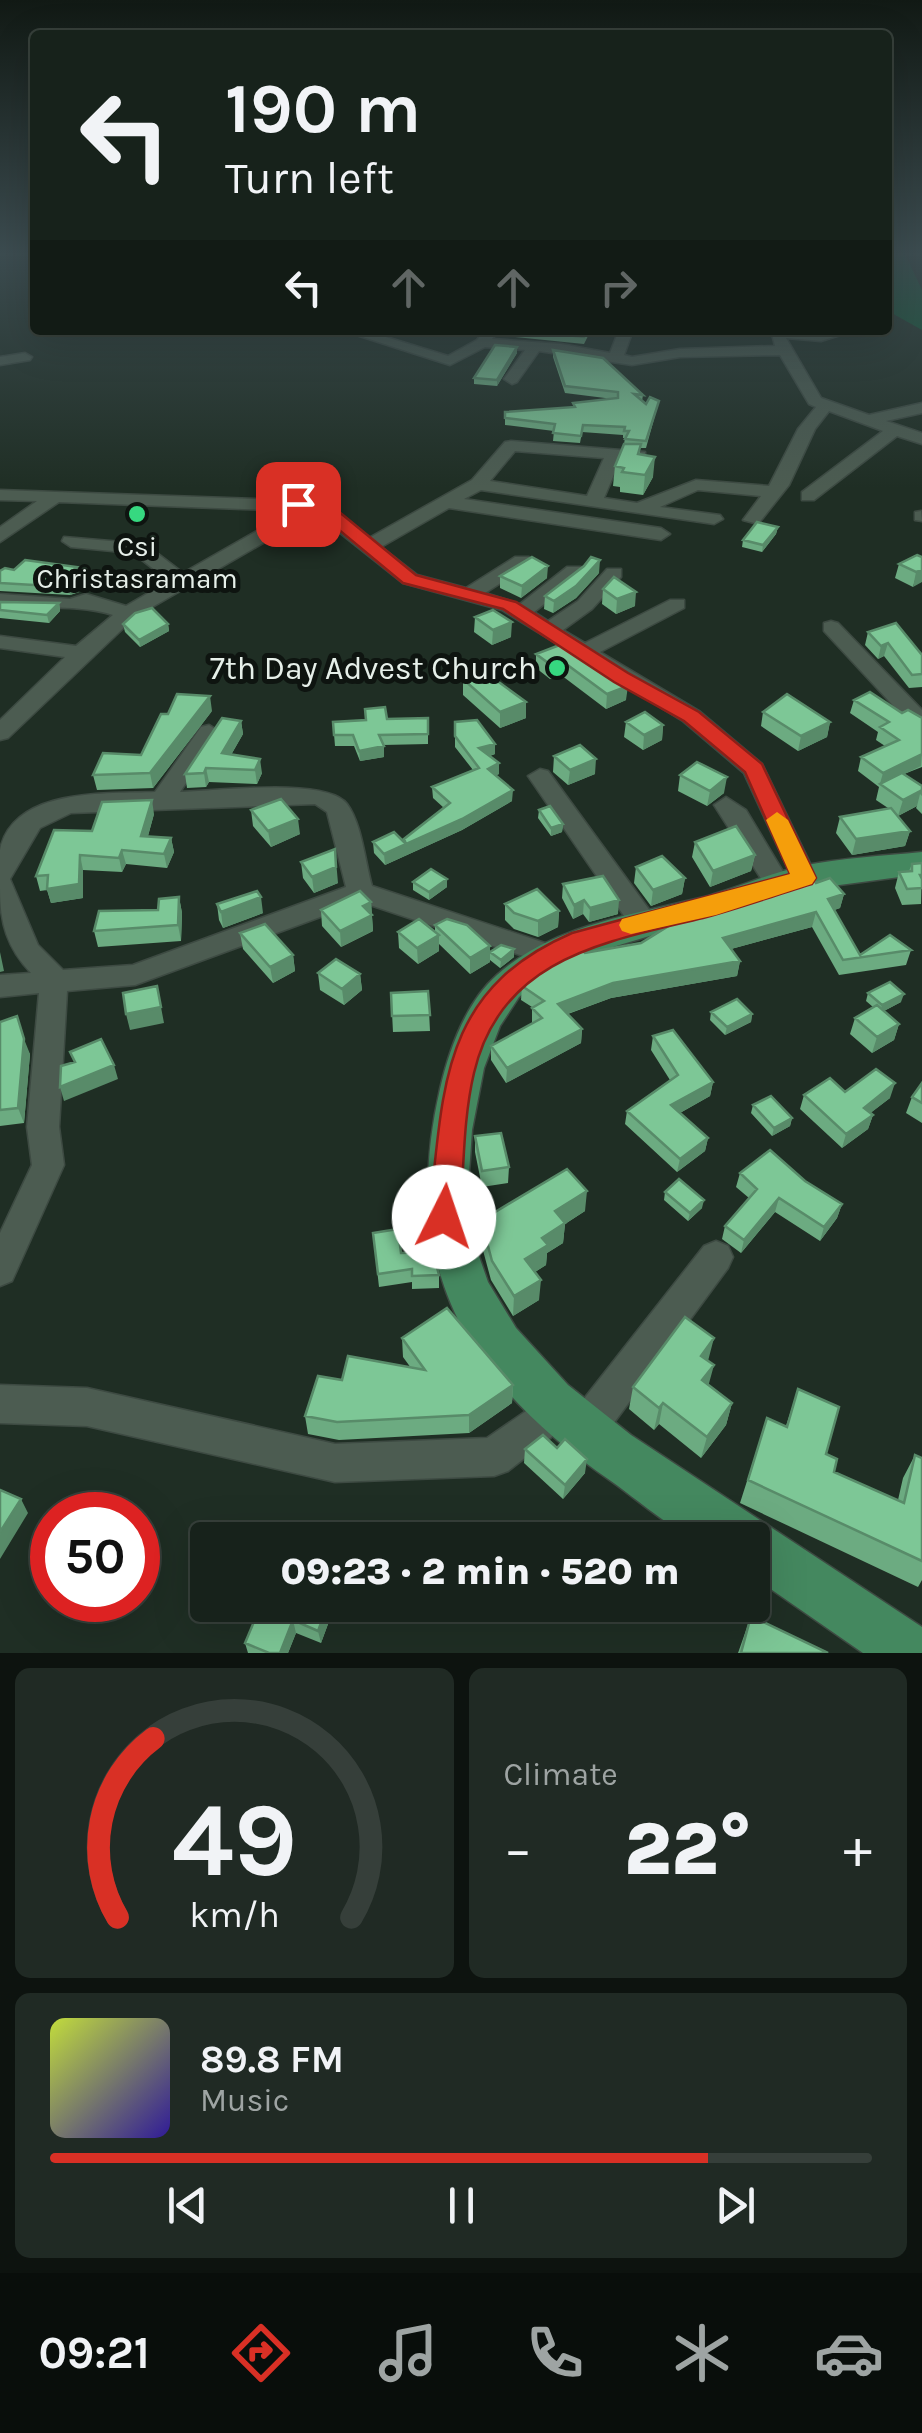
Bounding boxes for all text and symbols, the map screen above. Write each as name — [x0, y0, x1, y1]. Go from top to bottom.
text: 190 m — [225, 68, 421, 150]
icon: left — [60, 70, 190, 200]
text: Turn left — [225, 152, 394, 204]
icon: left — [276, 260, 331, 315]
icon: ahead — [381, 260, 436, 315]
icon: ahead — [486, 260, 541, 315]
icon: right — [591, 260, 646, 315]
pin — [256, 462, 341, 547]
icon: arrive — [271, 477, 326, 532]
marker: Csi Christasramam — [126, 503, 148, 525]
place label: Csi Christasramam — [36, 530, 238, 595]
place label: 7th Day Advest Church — [210, 650, 537, 687]
marker: 7th Day Advest Church — [546, 657, 568, 679]
position arrow — [392, 1165, 496, 1269]
speed limit sign: 50 — [30, 1492, 160, 1622]
text: 09:23 · 2 min · 520 m — [280, 1549, 680, 1594]
text: Climate — [504, 1756, 618, 1793]
text: 49 — [172, 1780, 297, 1901]
text: 22° — [624, 1805, 752, 1893]
text: − — [504, 1817, 532, 1881]
text: + — [843, 1817, 872, 1881]
text: km/h — [189, 1894, 280, 1936]
text: 89.8 FM — [200, 2037, 344, 2082]
text: Music — [200, 2082, 289, 2119]
icon: previous — [160, 2178, 215, 2233]
icon: pause — [434, 2178, 489, 2233]
icon: next — [708, 2178, 763, 2233]
icon: directions — [226, 2318, 296, 2388]
icon: music — [373, 2318, 443, 2388]
icon: phone — [520, 2318, 590, 2388]
icon: climate — [667, 2318, 737, 2388]
icon: car — [814, 2318, 884, 2388]
text: 09:21 — [38, 2327, 150, 2379]

